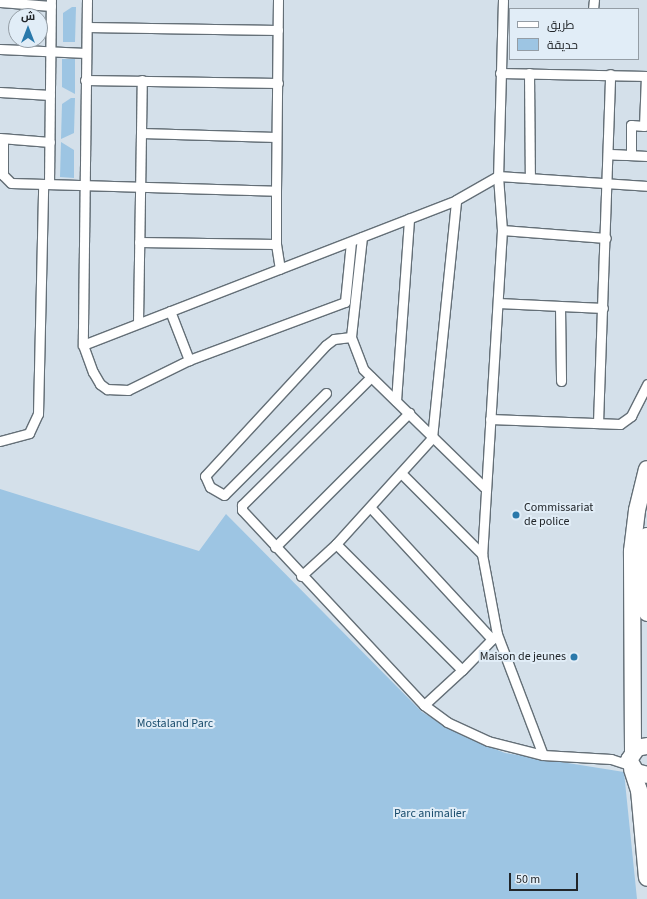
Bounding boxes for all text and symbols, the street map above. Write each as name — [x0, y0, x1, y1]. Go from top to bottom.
north arrow — [8, 8, 48, 48]
legend — [509, 8, 639, 60]
text: ش — [21, 9, 35, 24]
text: طريق — [547, 17, 574, 34]
text: حديقة — [547, 37, 578, 54]
place label: Commissariat de police — [524, 501, 593, 529]
marker: Commissariat de police — [511, 510, 521, 520]
place label: Maison de jeunes — [480, 650, 566, 664]
marker: Maison de jeunes — [569, 652, 579, 662]
park label: Mostaland Parc — [137, 717, 213, 731]
park label: Parc animalier — [394, 807, 466, 821]
scale bar — [511, 865, 580, 891]
text: 50 m — [516, 871, 540, 888]

